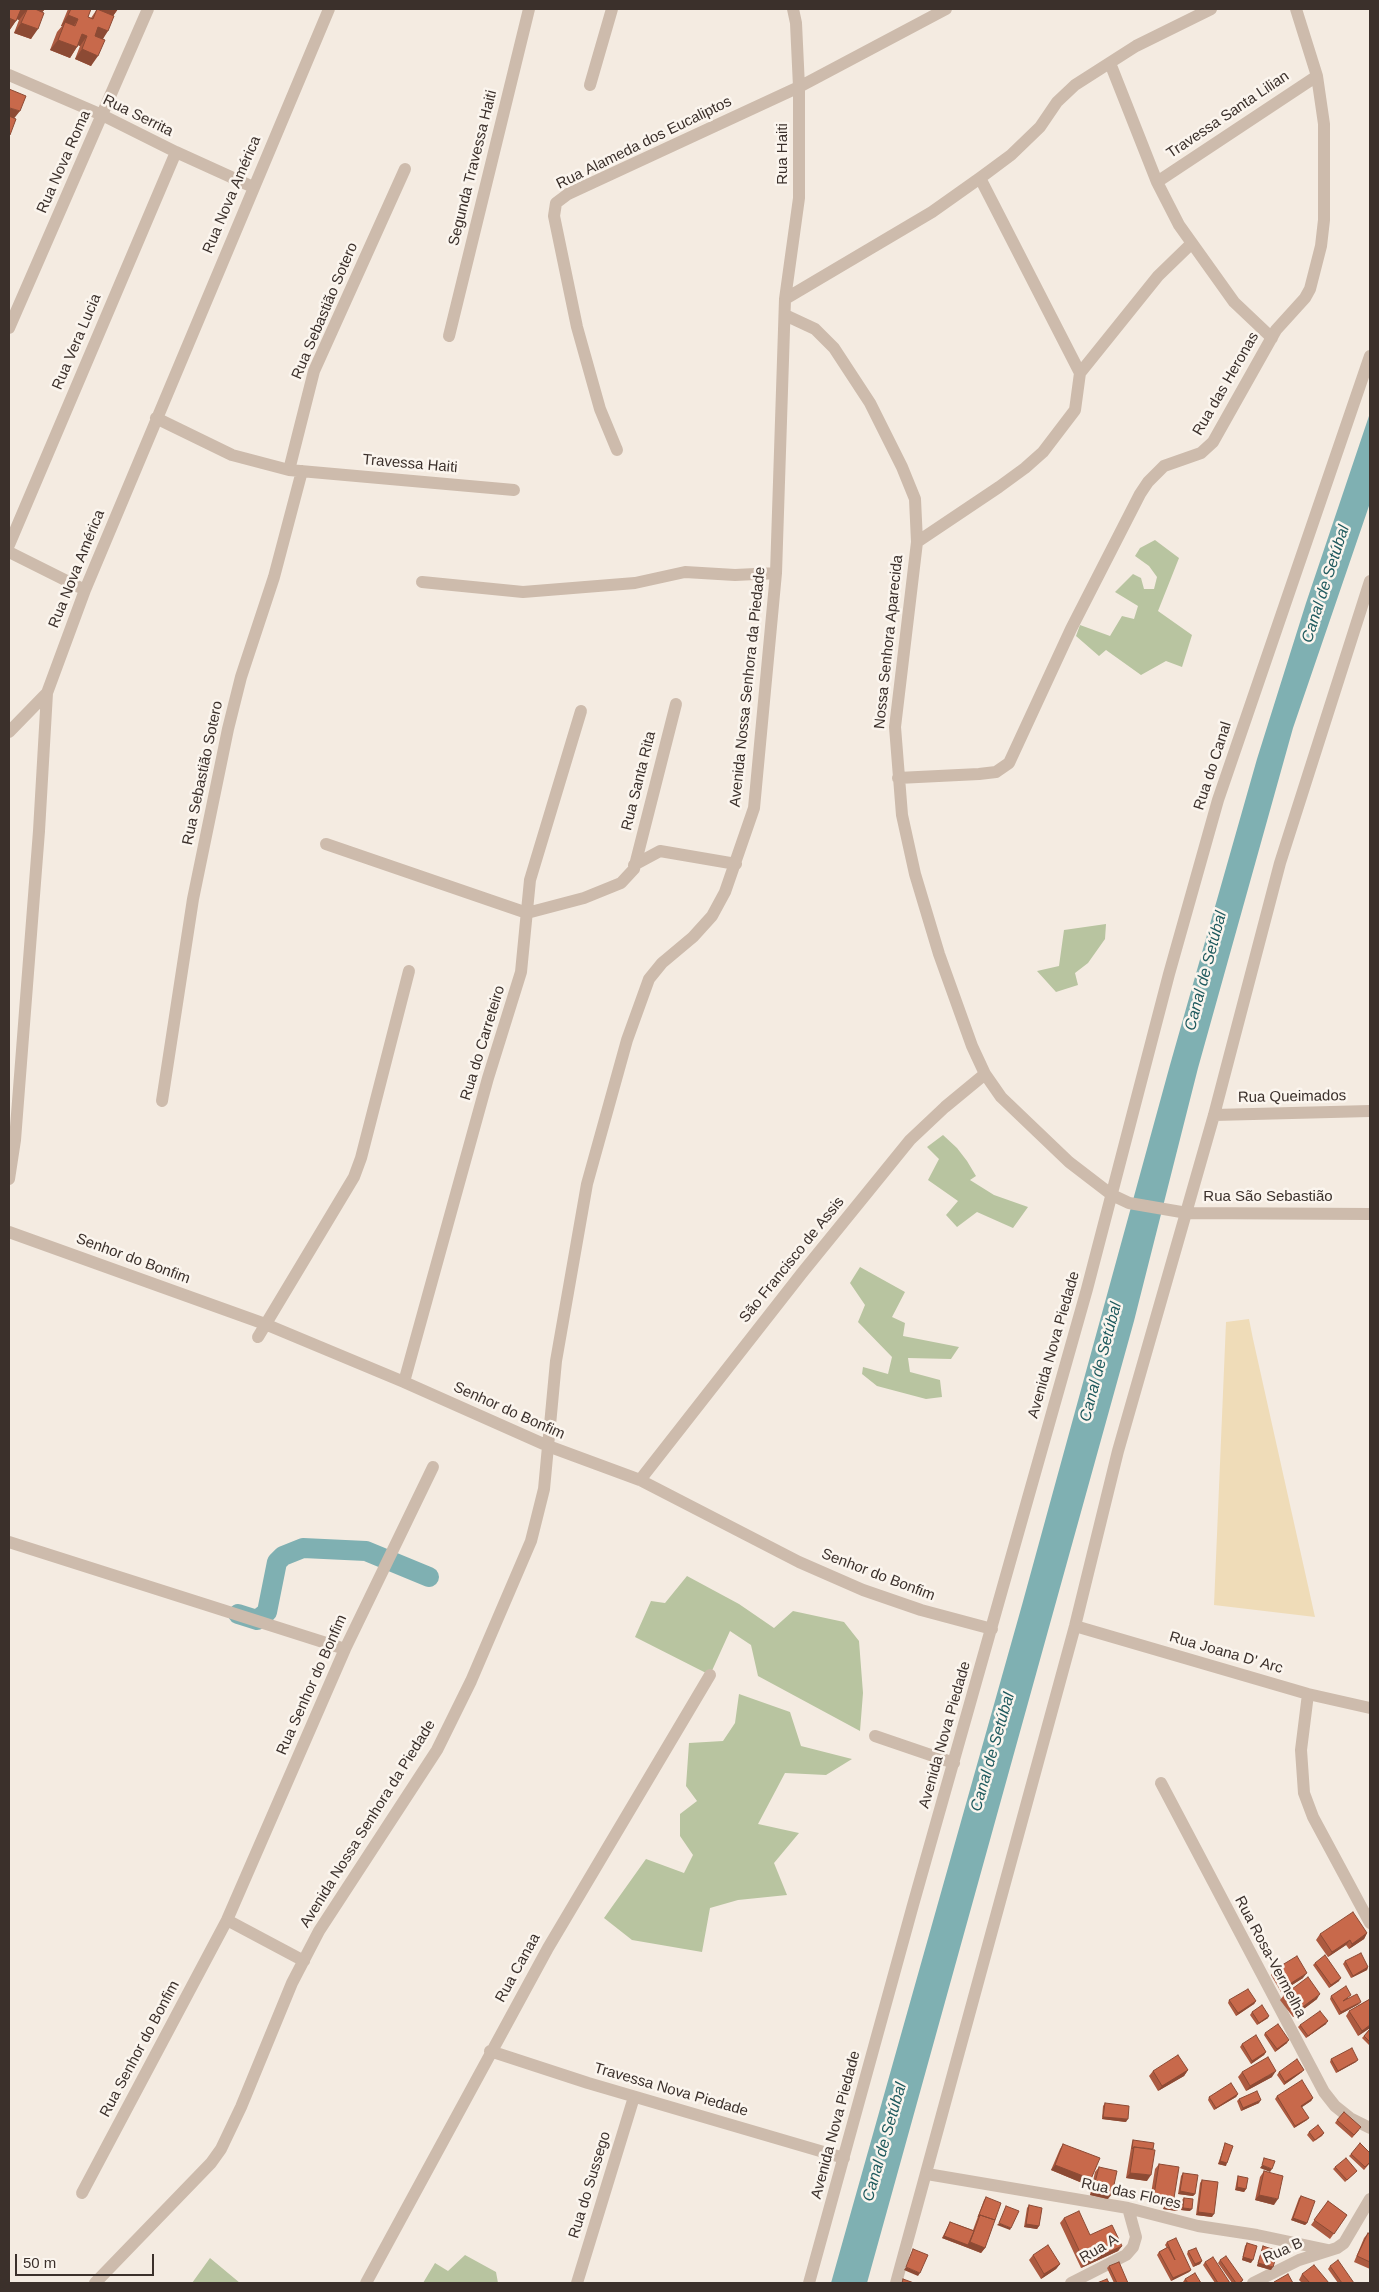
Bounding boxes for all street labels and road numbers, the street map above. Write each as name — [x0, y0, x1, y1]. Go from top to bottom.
street label: Travessa Santa Lilian — [1163, 67, 1293, 163]
street label: Segunda Travessa Haiti — [445, 88, 501, 248]
street label: Rua Serrita — [100, 91, 176, 141]
street label: Rua Alameda dos Eucaliptos — [553, 93, 735, 193]
street label: Rua Nova Roma — [33, 108, 95, 216]
street label: Rua Haiti — [774, 123, 792, 185]
street label: Rua Nova América — [199, 134, 265, 256]
street label: Rua Sebastião Sotero — [288, 240, 362, 382]
street label: Rua Vera Lucia — [49, 291, 105, 393]
street label: Rua das Heronas — [1189, 329, 1263, 439]
street label: Travessa Haiti — [362, 451, 458, 477]
street label: Rua Nova América — [45, 507, 109, 631]
street label: Nossa Senhora Aparecida — [871, 554, 907, 730]
street label: Avenida Nossa Senhora da Piedade — [726, 566, 770, 808]
street label: Rua Sebastião Sotero — [179, 699, 227, 847]
street label: Rua do Canal — [1190, 720, 1236, 812]
street label: Rua Santa Rita — [618, 729, 660, 833]
street label: Rua do Carreteiro — [457, 983, 509, 1103]
street label: Rua Queimados — [1238, 1087, 1346, 1107]
street label: Rua São Sebastião — [1203, 1188, 1333, 1206]
street label: São Francisco de Assis — [736, 1193, 848, 1327]
street label: Senhor do Bonfim — [74, 1230, 192, 1288]
street label: Avenida Nova Piedade — [1024, 1269, 1084, 1421]
street label: Senhor do Bonfim — [450, 1378, 568, 1444]
street label: Senhor do Bonfim — [819, 1545, 937, 1605]
street label: Rua Senhor do Bonfim — [273, 1612, 351, 1758]
street label: Rua Joana D' Arc — [1167, 1628, 1285, 1678]
street label: Avenida Nova Piedade — [915, 1659, 975, 1811]
street label: Avenida Nossa Senhora da Piedade — [296, 1717, 440, 1931]
street label: Rua Rosa-Vermelha — [1230, 1893, 1310, 2021]
street label: Rua Canaa — [492, 1930, 544, 2006]
street label: Rua Senhor do Bonfim — [96, 1978, 184, 2120]
street label: Avenida Nova Piedade — [808, 2049, 864, 2201]
street label: Travessa Nova Piedade — [592, 2059, 750, 2121]
street label: Rua do Sussego — [565, 2129, 615, 2241]
street label: Rua das Flores — [1079, 2175, 1183, 2213]
street label: Rua A — [1076, 2231, 1122, 2267]
street label: Rua B — [1260, 2234, 1306, 2268]

